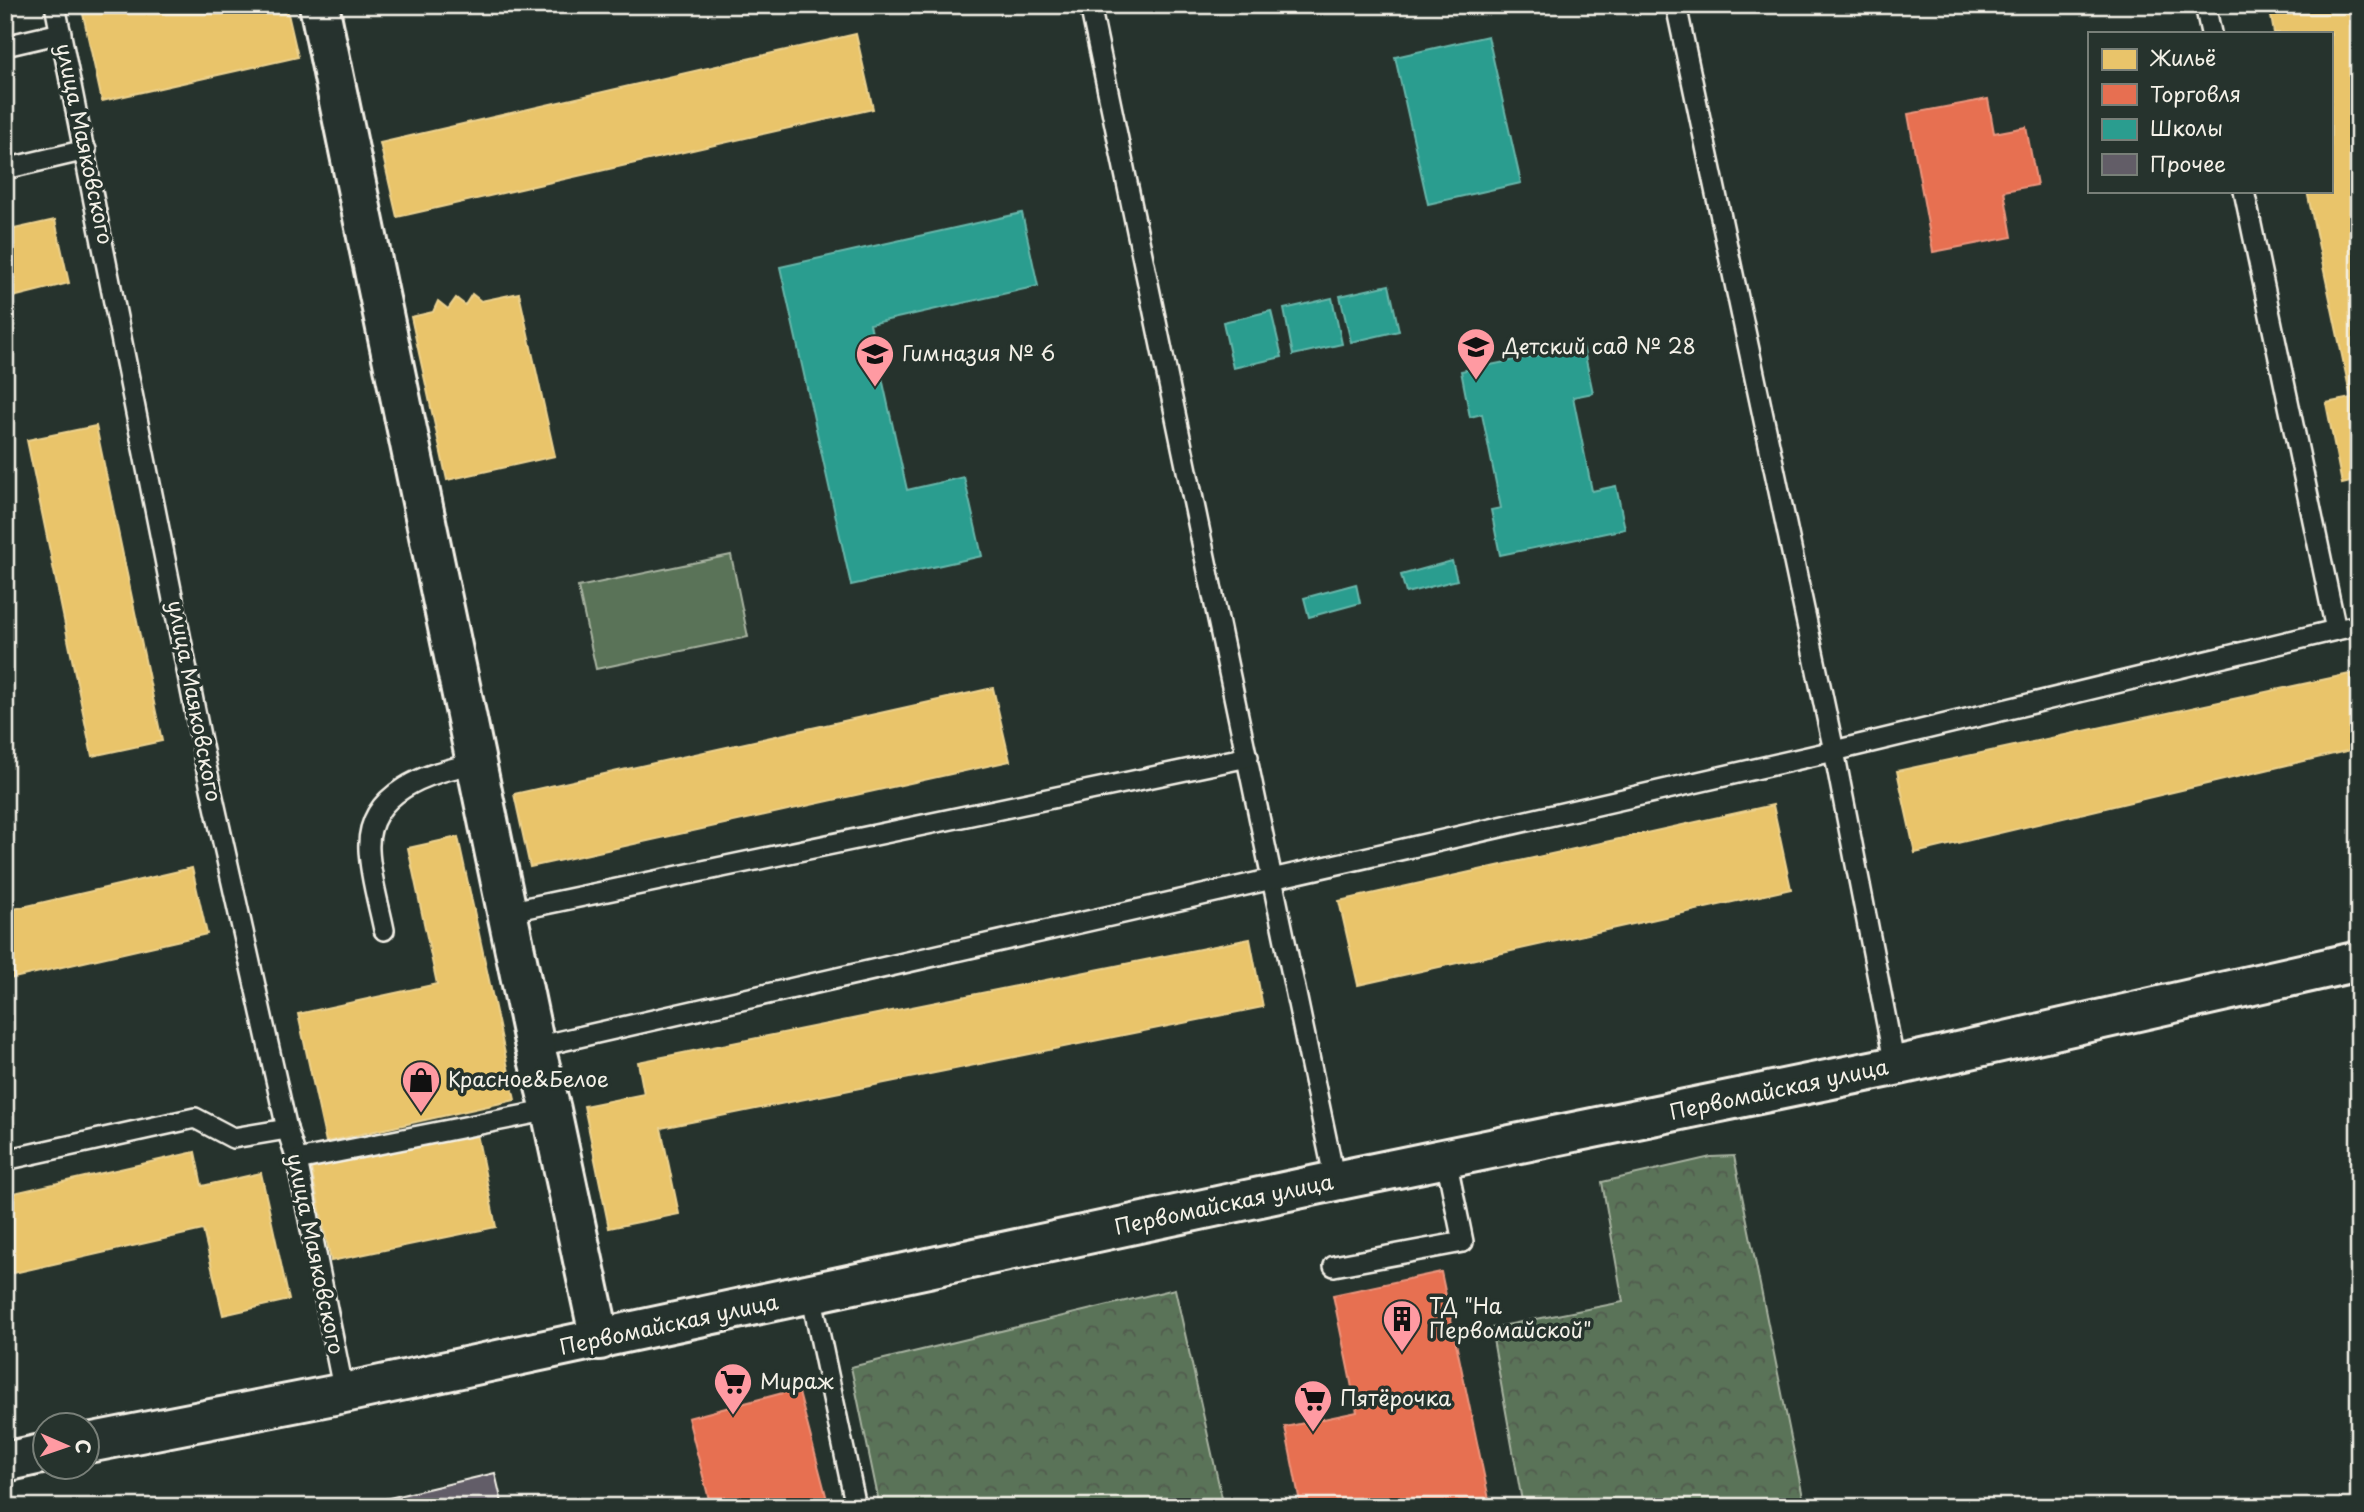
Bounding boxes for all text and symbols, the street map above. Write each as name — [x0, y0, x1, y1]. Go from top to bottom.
legend — [2088, 32, 2332, 192]
street label: улица Маяковского — [49, 40, 123, 247]
text: Жильё — [2149, 41, 2216, 73]
text: Торговля — [2150, 77, 2241, 109]
text: Школы — [2150, 111, 2223, 143]
text: Прочее — [2150, 147, 2226, 179]
school or university icon: Детский сад № 28 — [1455, 326, 1497, 381]
place label: Детский сад № 28 — [1502, 329, 1696, 361]
school or university icon: Гимназия № 6 — [854, 333, 896, 388]
place label: Гимназия № 6 — [902, 336, 1055, 368]
street label: улица Маяковского — [161, 597, 231, 804]
street label: Первомайская улица — [1666, 1049, 1892, 1127]
shop icon: Красное&Белое — [400, 1059, 442, 1114]
place label: Красное&Белое — [448, 1062, 609, 1094]
street label: улица Маяковского — [280, 1150, 354, 1357]
street label: Первомайская улица — [1111, 1164, 1337, 1242]
street label: Первомайская улица — [556, 1284, 782, 1362]
place label: ТД "На Первомайской" — [1429, 1289, 1592, 1345]
building icon: ТД "На Первомайской" — [1381, 1298, 1423, 1353]
supermarket icon: Мираж — [712, 1361, 754, 1416]
place label: Мираж — [760, 1364, 834, 1396]
supermarket icon: Пятёрочка — [1292, 1378, 1334, 1433]
place label: Пятёрочка — [1340, 1381, 1452, 1413]
north arrow — [32, 1410, 102, 1480]
text: С — [70, 1439, 98, 1454]

